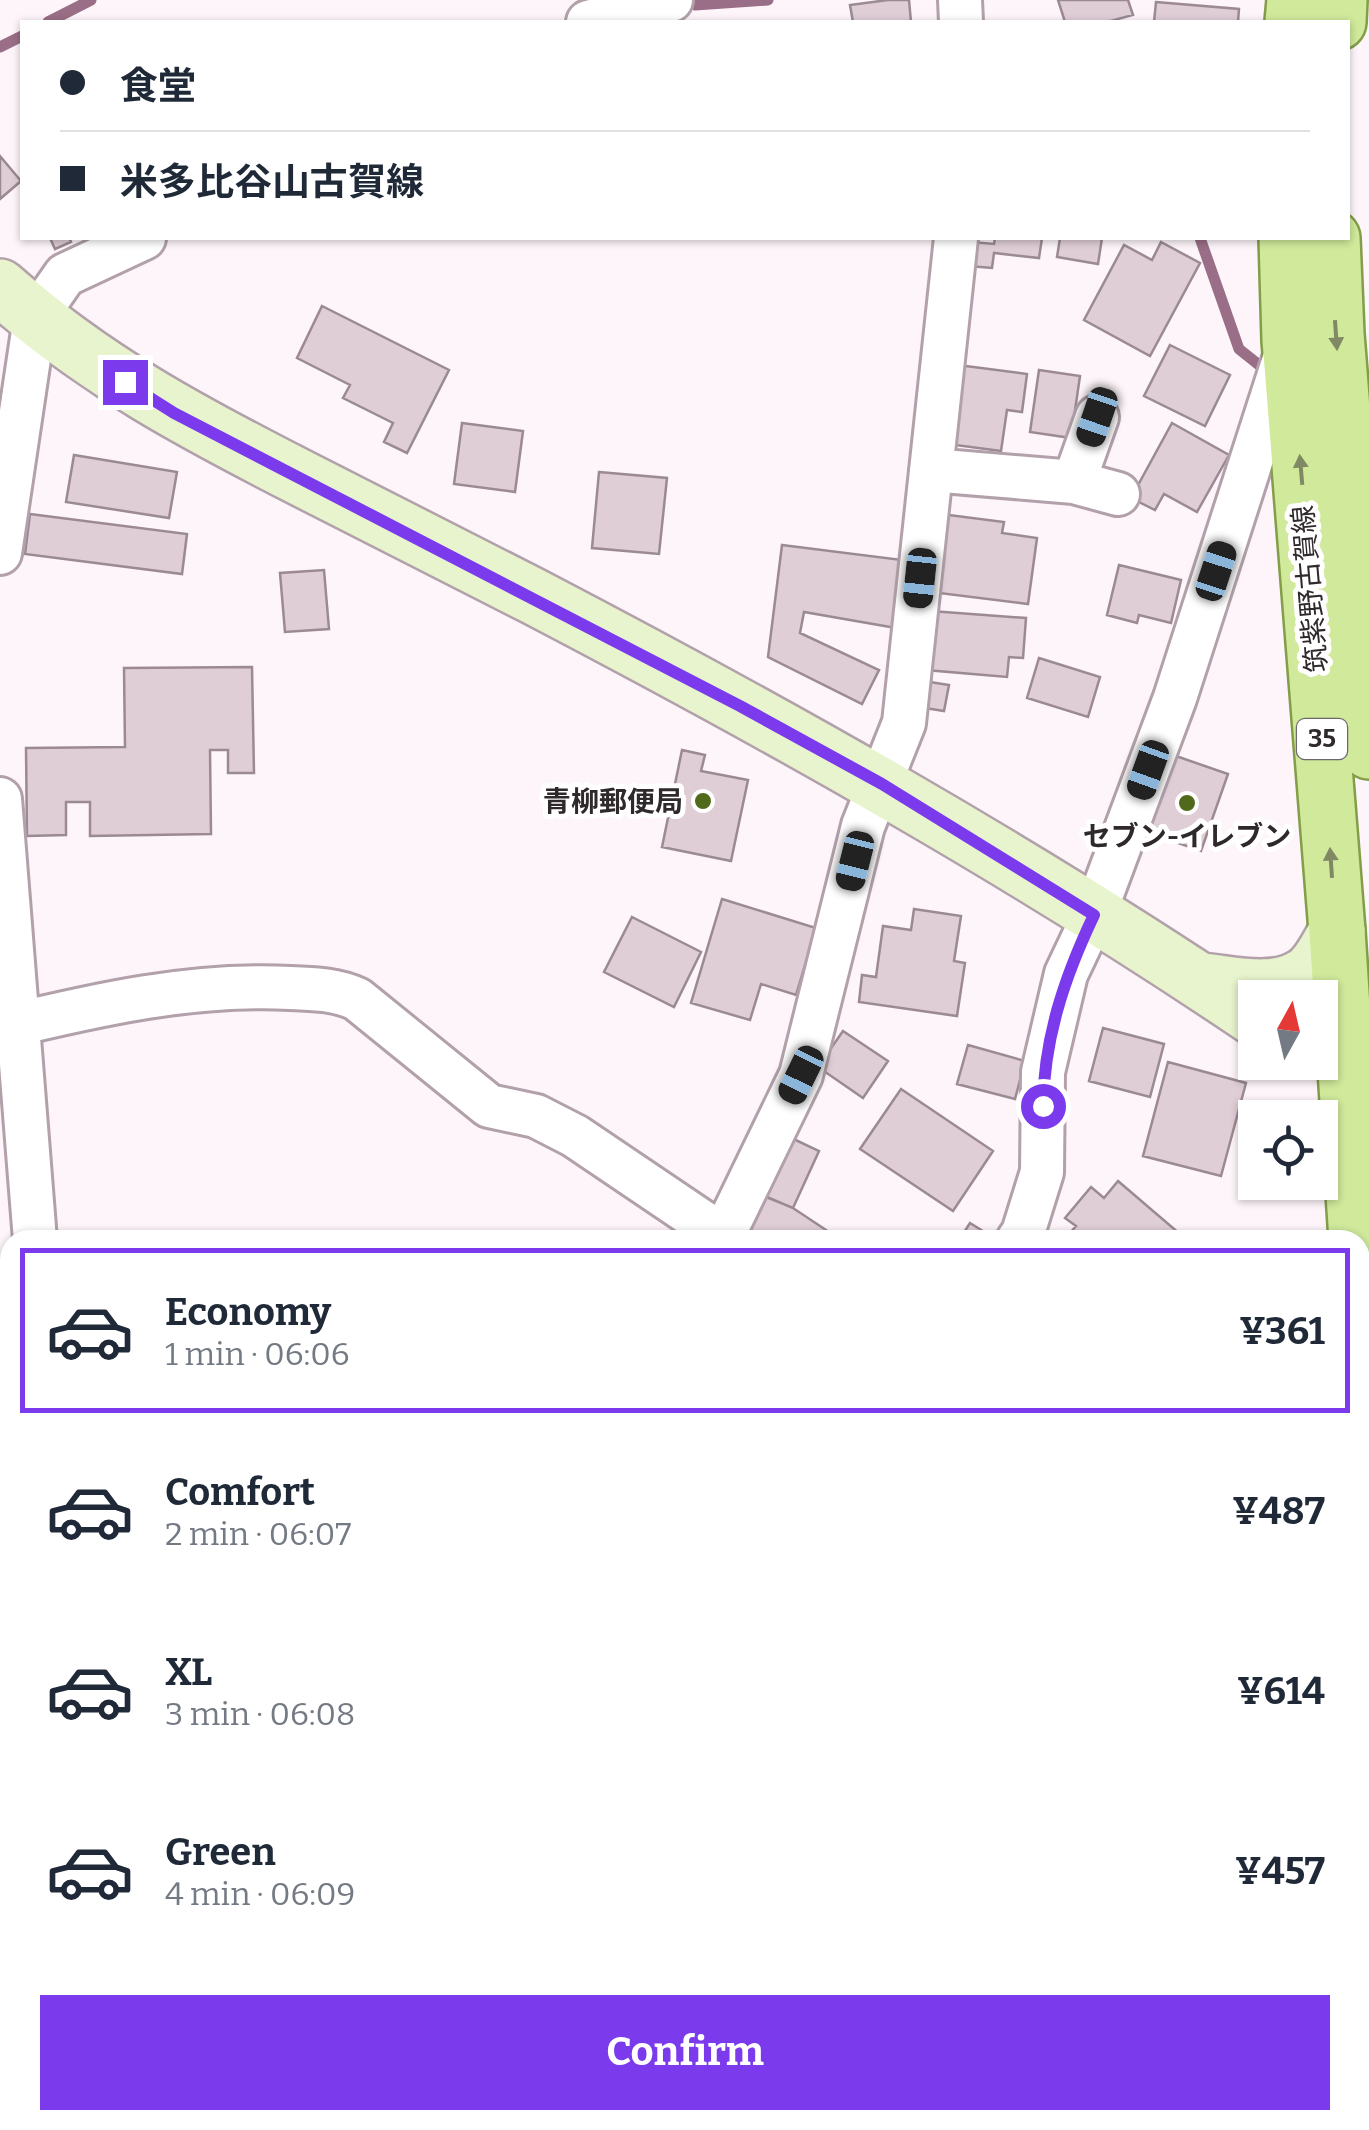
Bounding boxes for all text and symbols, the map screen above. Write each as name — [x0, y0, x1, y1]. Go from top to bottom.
text: 食堂 — [120, 63, 196, 109]
text: 米多比谷山古賀線 — [120, 159, 424, 205]
one-way arrow — [1328, 319, 1344, 351]
route end — [103, 360, 148, 405]
car — [1073, 384, 1121, 450]
one-way arrow — [1292, 453, 1308, 485]
street label: 筑紫野古賀線 — [1286, 504, 1334, 674]
car — [1192, 538, 1240, 604]
car — [902, 547, 938, 609]
road number: 35 — [1297, 719, 1347, 759]
car — [1124, 737, 1172, 803]
place label: 青柳郵便局 — [543, 785, 683, 818]
marker: 青柳郵便局 — [692, 790, 714, 812]
marker: セブン-イレブン — [1176, 792, 1198, 814]
place label: セブン-イレブン — [1083, 820, 1291, 853]
car — [833, 828, 877, 894]
one-way arrow — [1323, 847, 1339, 879]
north arrow — [1238, 980, 1338, 1080]
map controls — [1238, 980, 1338, 1200]
car — [774, 1041, 828, 1109]
route start — [1021, 1084, 1066, 1129]
button: locate — [1238, 1100, 1338, 1200]
icon: car — [45, 1286, 135, 1376]
text: Economy — [165, 1289, 331, 1335]
text: ¥361 — [1239, 1308, 1325, 1354]
text: 1 min · 06:06 — [165, 1335, 350, 1373]
icon: car — [45, 1466, 135, 1556]
text: Comfort — [165, 1469, 315, 1515]
text: ¥487 — [1232, 1488, 1325, 1534]
text: 2 min · 06:07 — [165, 1515, 351, 1553]
icon: car — [45, 1646, 135, 1736]
text: XL — [165, 1649, 212, 1695]
text: ¥614 — [1237, 1668, 1325, 1714]
text: 3 min · 06:08 — [165, 1695, 355, 1733]
icon: car — [45, 1826, 135, 1916]
text: Green — [165, 1829, 276, 1875]
text: ¥457 — [1235, 1848, 1325, 1894]
text: 4 min · 06:09 — [165, 1875, 355, 1913]
button: Confirm — [40, 1995, 1330, 2110]

